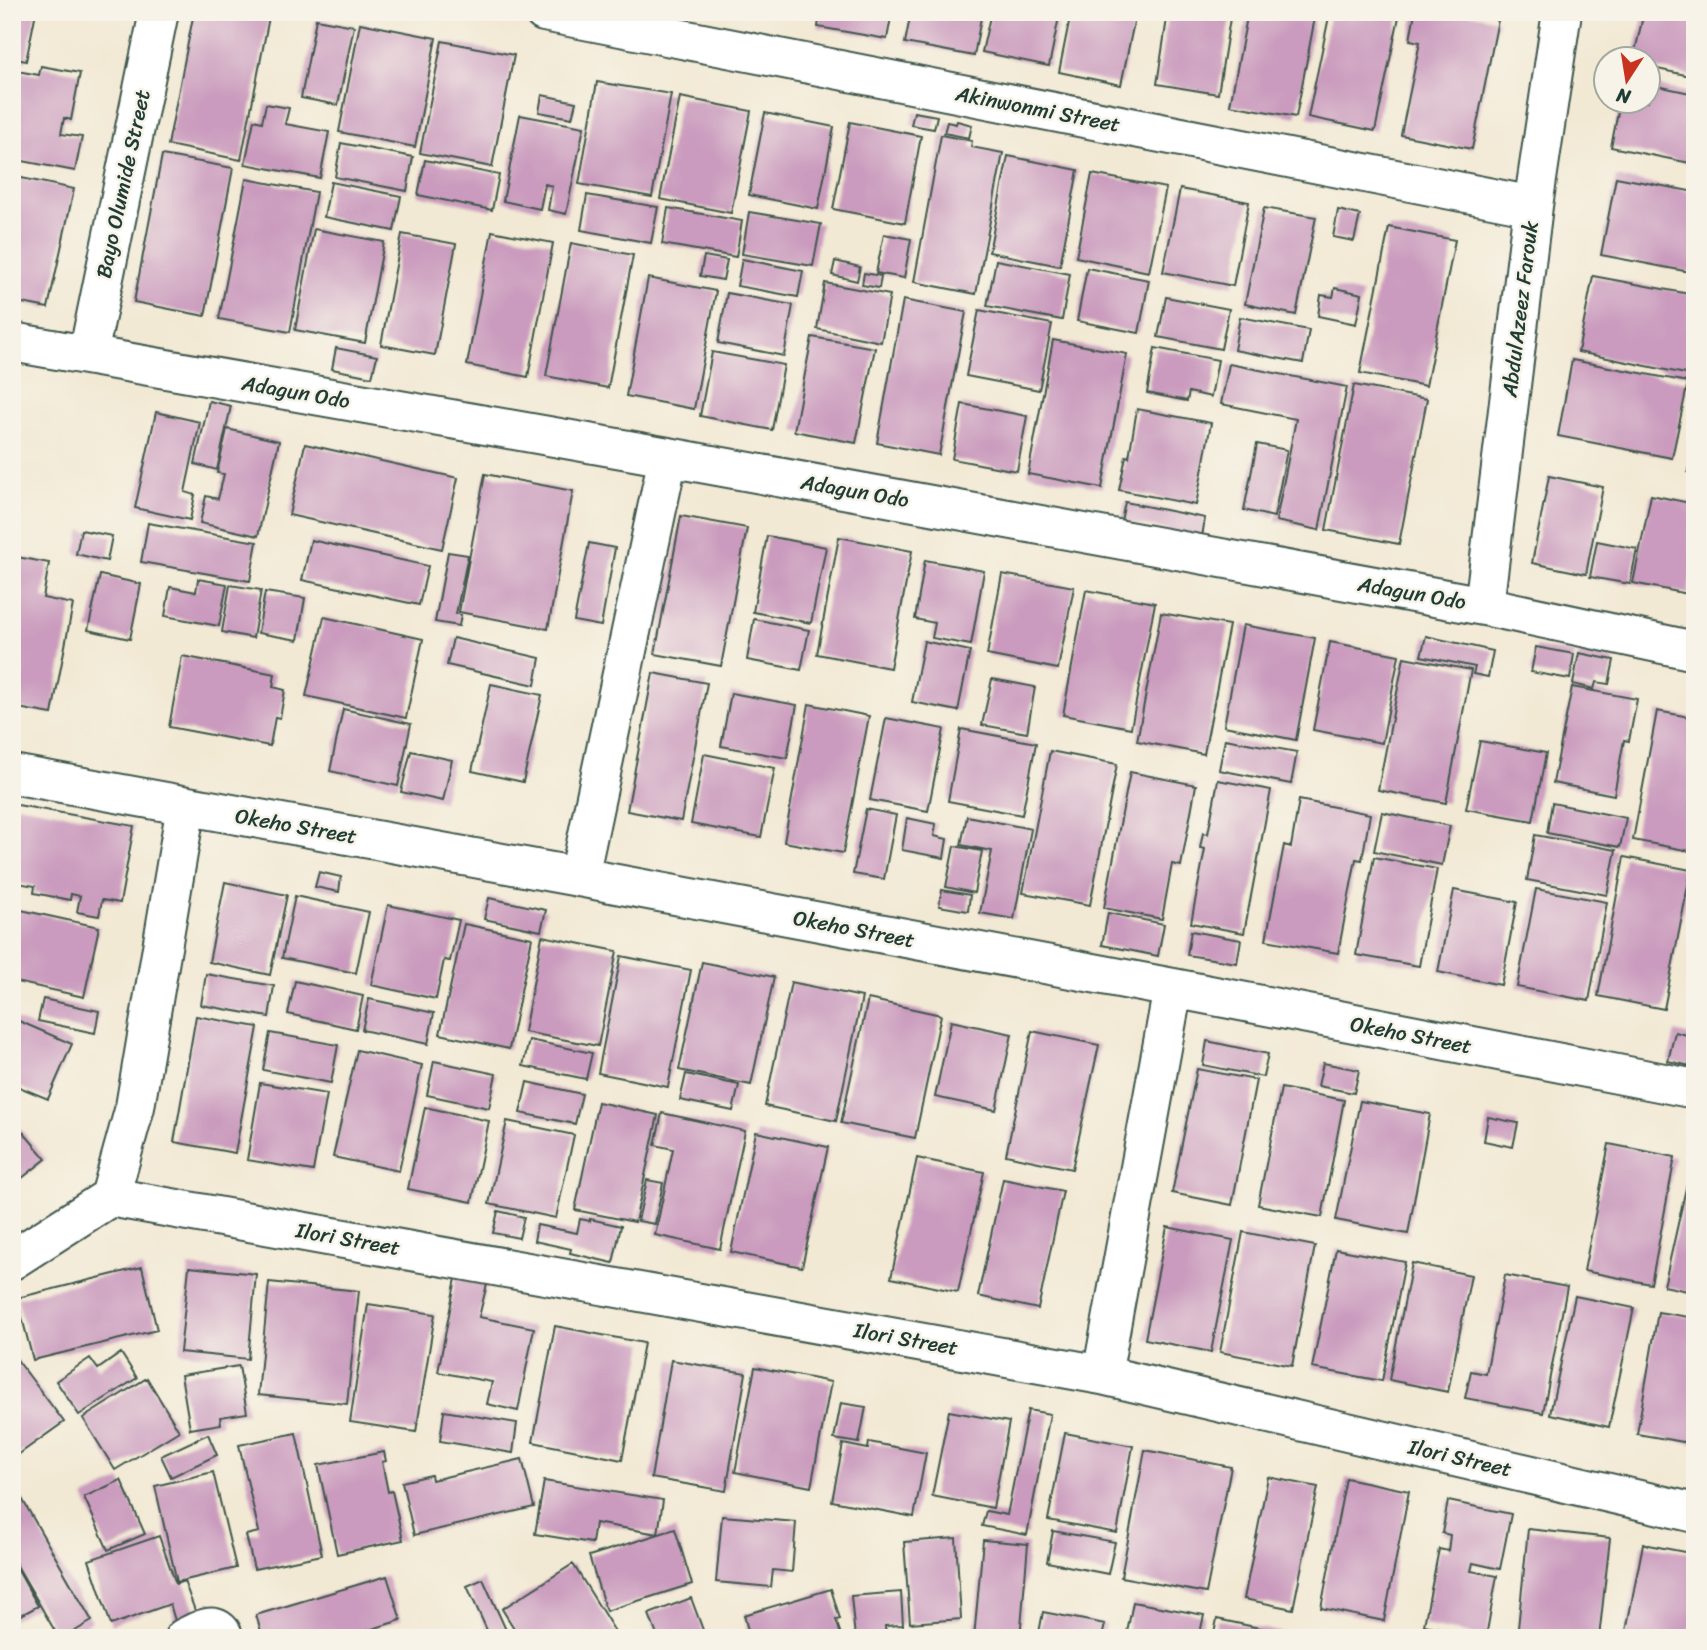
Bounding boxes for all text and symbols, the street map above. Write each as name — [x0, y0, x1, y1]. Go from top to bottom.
north arrow — [1592, 46, 1662, 116]
street label: Akinwonmi Street — [951, 74, 1124, 144]
text: N — [1613, 78, 1634, 114]
street label: Bayo Olumide Street — [84, 86, 162, 282]
street label: AbdulAzeez Farouk — [1490, 218, 1550, 400]
street label: Adagun Odo — [238, 364, 353, 420]
street label: Adagun Odo — [797, 463, 912, 519]
street label: Adagun Odo — [1354, 565, 1469, 621]
street label: Okeho Street — [232, 797, 360, 855]
street label: Okeho Street — [790, 899, 918, 959]
street label: Okeho Street — [1347, 1005, 1475, 1065]
street label: Ilori Street — [292, 1211, 403, 1267]
street label: Ilori Street — [850, 1311, 961, 1367]
street label: Ilori Street — [1403, 1427, 1516, 1488]

